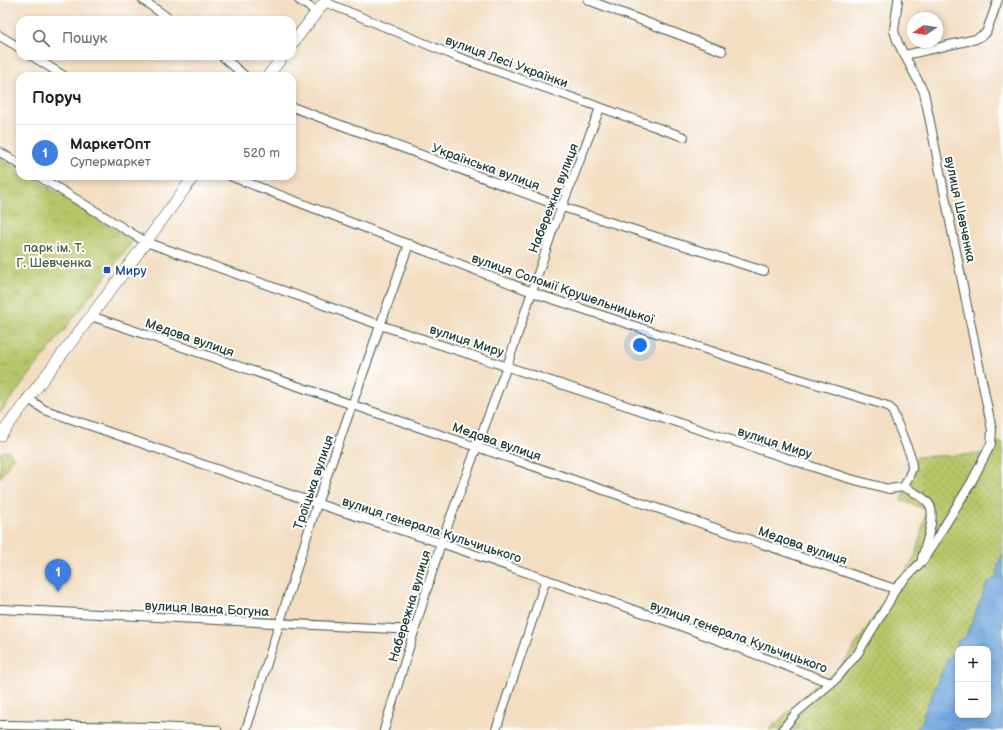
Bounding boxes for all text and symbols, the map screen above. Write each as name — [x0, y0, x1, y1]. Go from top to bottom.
north arrow — [907, 12, 943, 48]
search box — [16, 16, 296, 60]
icon: search — [30, 27, 52, 49]
text: Пошук — [62, 29, 108, 48]
street label: вулиця Лесі Українки — [443, 32, 570, 92]
text: Поруч — [32, 88, 82, 108]
text: МаркетОпт — [70, 135, 151, 154]
street label: Українська вулиця — [429, 140, 542, 194]
street label: Набережна вулиця — [526, 141, 582, 255]
text: 1 — [42, 145, 48, 161]
text: 520 m — [243, 145, 280, 161]
text: Супермаркет — [70, 154, 151, 170]
street label: вулиця Шевченка — [941, 155, 979, 264]
park label: парк ім. Т. Г. Шевченка — [16, 240, 92, 271]
street label: вулиця Соломії Крушельницької — [469, 250, 657, 328]
place label: Миру — [115, 263, 146, 279]
marker: Миру — [102, 265, 112, 275]
street label: Медова вулиця — [143, 315, 236, 361]
street label: вулиця Миру — [427, 321, 506, 360]
your location — [630, 335, 650, 355]
street label: Медова вулиця — [450, 419, 543, 465]
street label: вулиця Миру — [735, 423, 814, 462]
street label: Троїцька вулиця — [290, 433, 338, 532]
street label: вулиця генерала Кульчицького — [340, 493, 524, 567]
street label: Медова вулиця — [756, 523, 849, 569]
street label: Набережна вулиця — [385, 548, 435, 664]
pin: 1 — [45, 559, 71, 592]
street label: вулиця генерала Кульчицького — [648, 597, 830, 677]
street label: вулиця Івана Богуна — [144, 598, 270, 620]
map controls — [955, 646, 991, 718]
button: + — [955, 646, 991, 682]
button: − — [955, 682, 991, 718]

